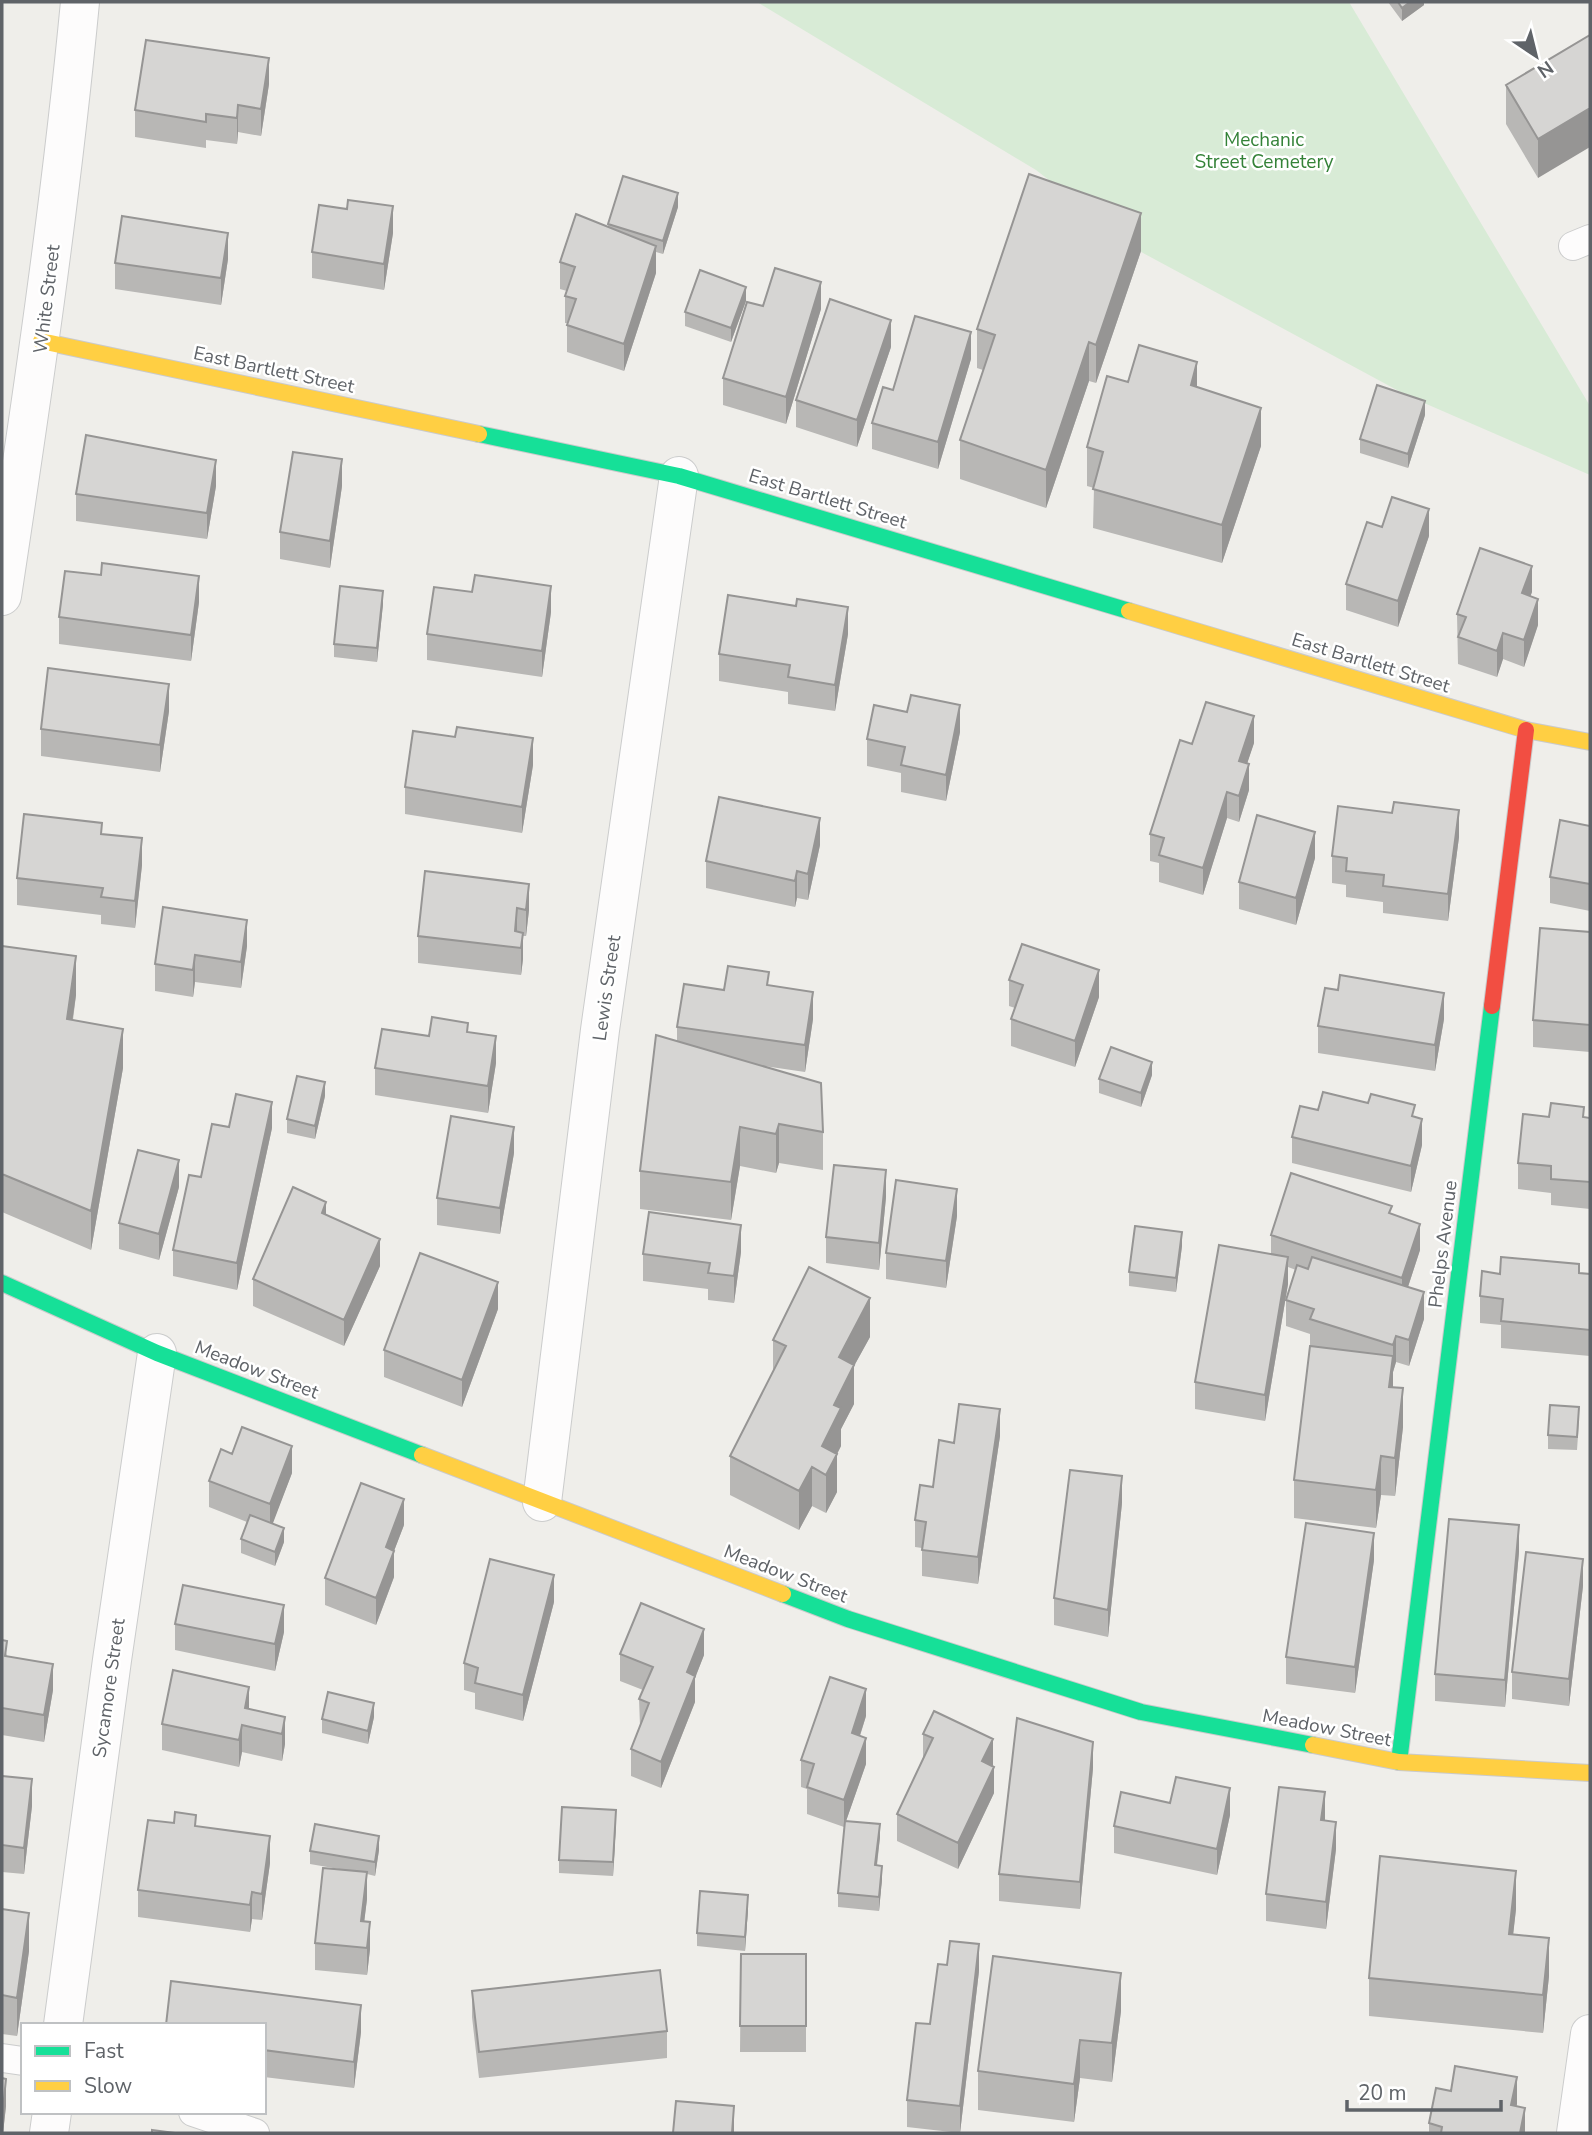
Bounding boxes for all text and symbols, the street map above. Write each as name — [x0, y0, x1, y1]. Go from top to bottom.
north arrow — [1501, 21, 1571, 91]
text: N — [1532, 54, 1558, 84]
park label: Mechanic Street Cemetery — [1194, 127, 1334, 175]
street label: White Street — [27, 243, 67, 355]
street label: East Bartlett Street — [191, 340, 357, 400]
street label: East Bartlett Street — [746, 463, 910, 535]
street label: East Bartlett Street — [1289, 627, 1453, 699]
street label: Lewis Street — [587, 933, 627, 1043]
street label: Phelps Avenue — [1422, 1179, 1464, 1309]
street label: Meadow Street — [191, 1334, 323, 1406]
street label: Meadow Street — [720, 1538, 852, 1610]
street label: Sycamore Street — [86, 1617, 132, 1759]
street label: Meadow Street — [1260, 1703, 1394, 1753]
legend — [21, 2023, 266, 2114]
text: Fast — [84, 2037, 124, 2065]
scale bar — [1347, 2068, 1501, 2112]
text: Slow — [84, 2072, 133, 2100]
text: 20 m — [1358, 2079, 1407, 2107]

